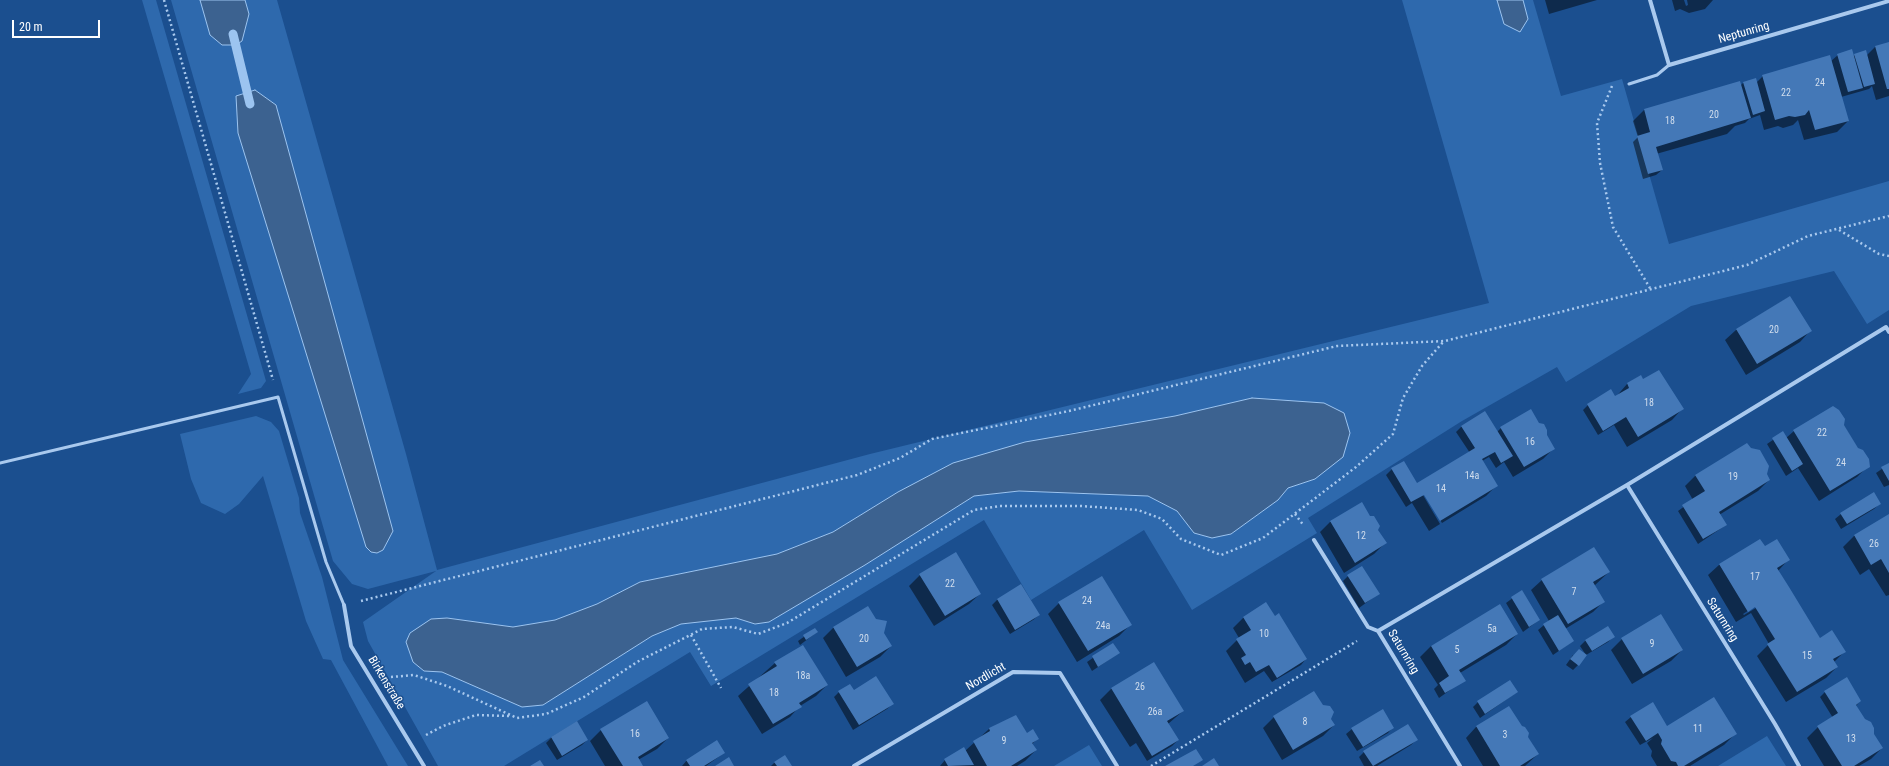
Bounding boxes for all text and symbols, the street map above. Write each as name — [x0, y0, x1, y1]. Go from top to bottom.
scale bar — [14, 12, 102, 38]
street label: Neptunring — [1717, 19, 1771, 47]
text: 20 m — [19, 20, 43, 34]
house number: 24 — [1815, 77, 1825, 89]
house number: 22 — [1781, 87, 1791, 99]
house number: 20 — [1709, 109, 1719, 121]
house number: 18 — [1665, 115, 1675, 127]
house number: 20 — [1769, 324, 1779, 336]
house number: 18 — [1644, 397, 1654, 409]
house number: 22 — [1817, 427, 1827, 439]
house number: 16 — [1525, 436, 1535, 448]
house number: 24 — [1836, 457, 1846, 469]
house number: 14a — [1465, 470, 1479, 482]
house number: 19 — [1728, 471, 1738, 483]
house number: 14 — [1436, 483, 1446, 495]
house number: 12 — [1356, 530, 1366, 542]
house number: 26 — [1869, 538, 1879, 550]
house number: 17 — [1750, 571, 1760, 583]
house number: 22 — [945, 578, 955, 590]
house number: 7 — [1572, 586, 1576, 598]
house number: 24 — [1082, 595, 1092, 607]
street label: Saturnring — [1703, 595, 1741, 645]
house number: 24a — [1096, 620, 1110, 632]
house number: 5a — [1487, 623, 1497, 635]
street label: Saturnring — [1384, 627, 1422, 677]
house number: 10 — [1259, 628, 1269, 640]
house number: 20 — [859, 633, 869, 645]
house number: 9 — [1650, 638, 1654, 650]
house number: 5 — [1455, 644, 1459, 656]
house number: 15 — [1802, 650, 1812, 662]
street label: Birkenstraße — [364, 654, 408, 712]
street label: Nordlicht — [964, 660, 1008, 694]
house number: 18a — [796, 670, 810, 682]
house number: 26 — [1135, 681, 1145, 693]
house number: 18 — [769, 687, 779, 699]
house number: 26a — [1148, 706, 1162, 718]
house number: 8 — [1303, 716, 1307, 728]
house number: 11 — [1693, 723, 1703, 735]
house number: 16 — [630, 728, 640, 740]
house number: 3 — [1503, 729, 1507, 741]
house number: 13 — [1846, 733, 1856, 745]
house number: 9 — [1002, 735, 1006, 747]

